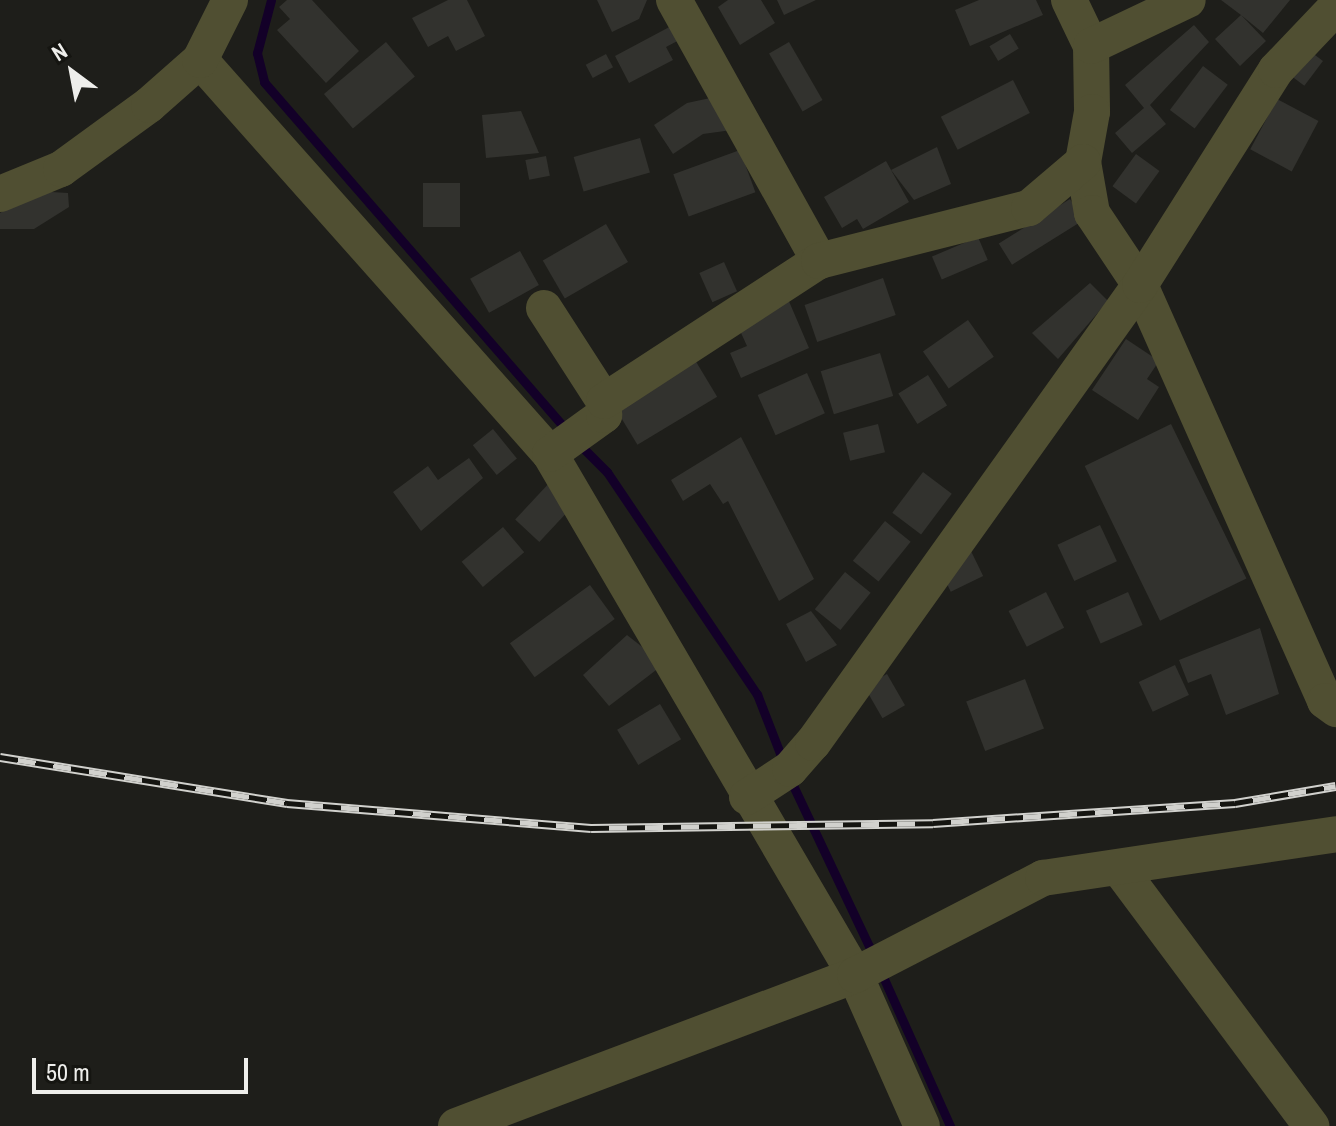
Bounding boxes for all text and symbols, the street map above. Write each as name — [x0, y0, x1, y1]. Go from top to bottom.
north arrow — [32, 32, 112, 112]
text: N — [46, 35, 73, 68]
scale bar — [36, 1042, 252, 1092]
text: 50 m — [46, 1056, 90, 1088]

